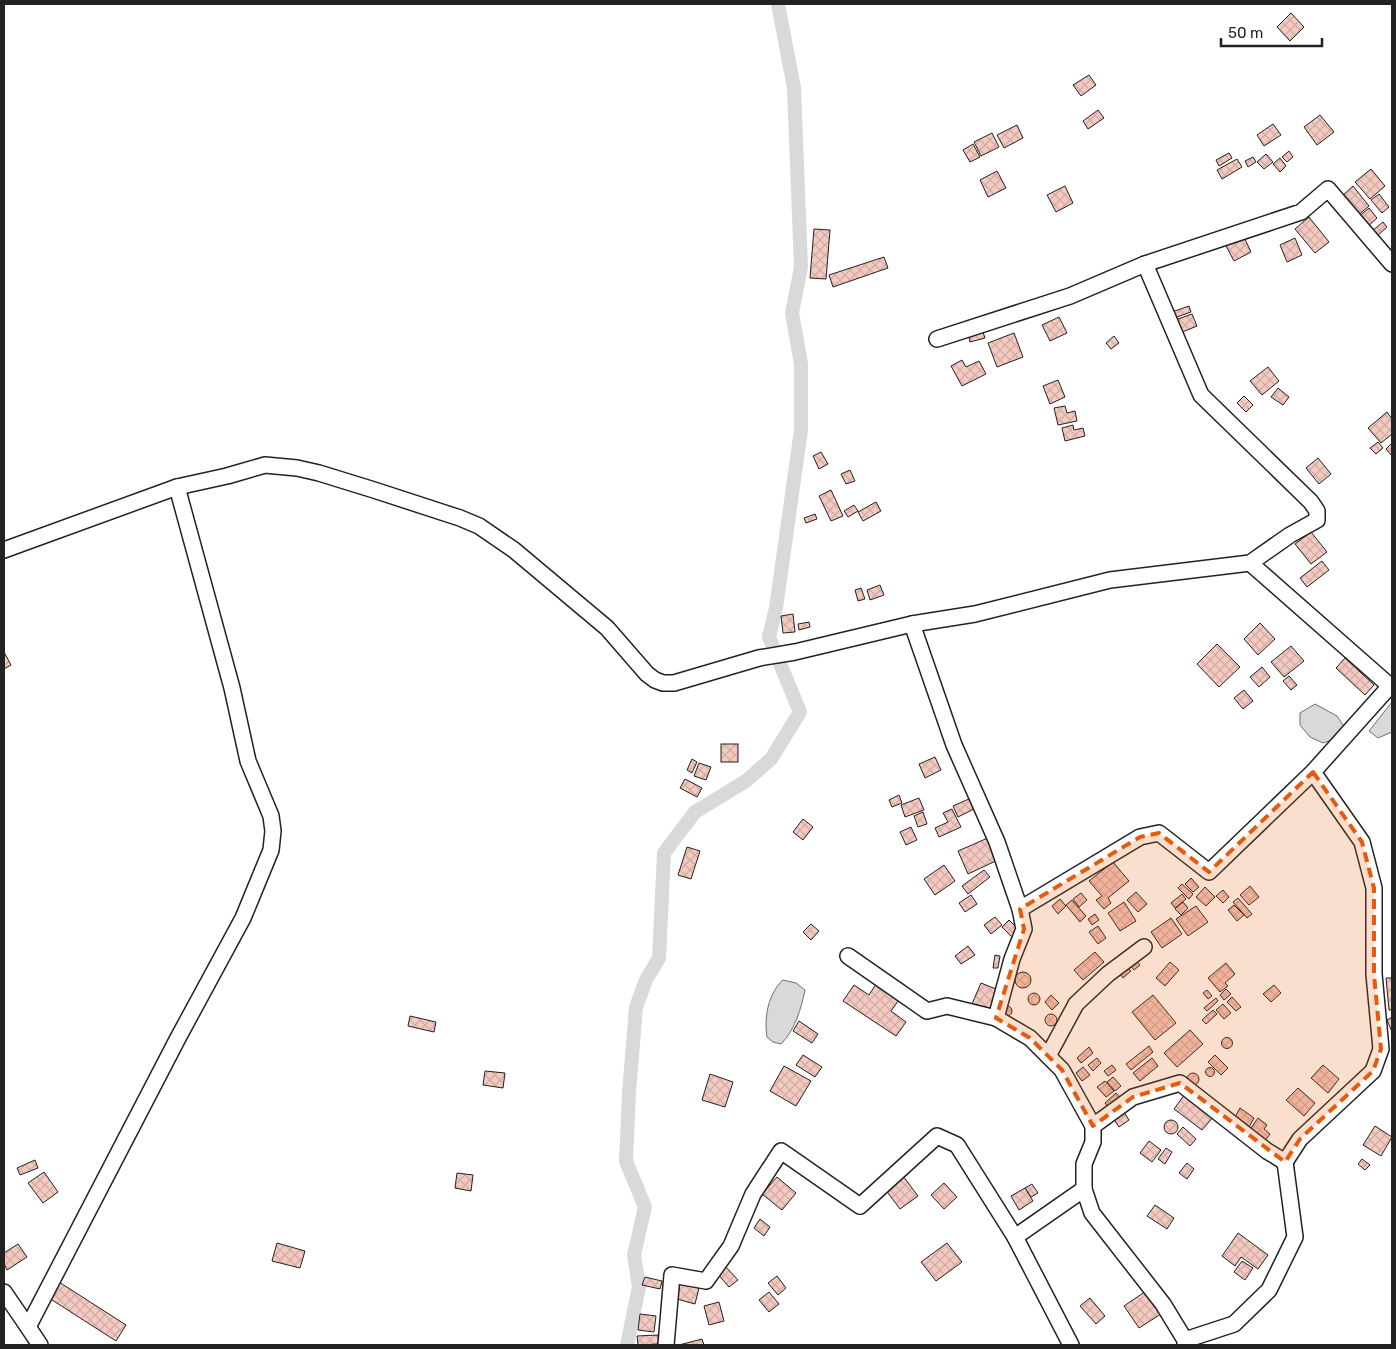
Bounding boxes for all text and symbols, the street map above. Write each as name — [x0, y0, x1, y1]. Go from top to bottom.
scale bar — [1221, 15, 1322, 47]
text: 50 m — [1228, 24, 1263, 42]

